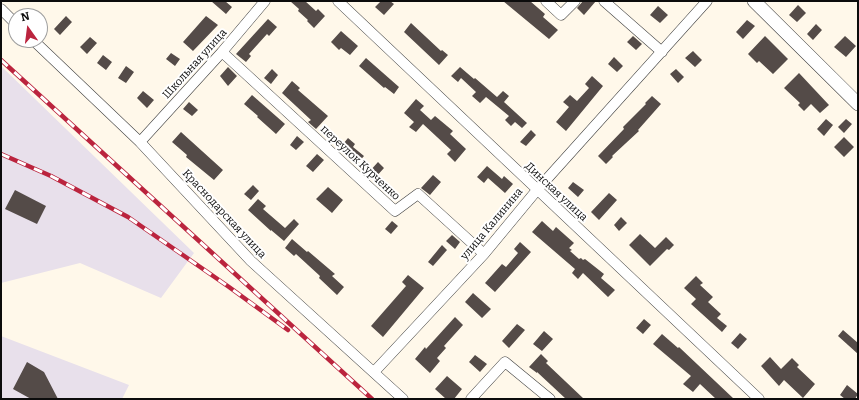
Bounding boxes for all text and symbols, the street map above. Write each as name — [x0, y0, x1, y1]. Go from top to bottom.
north arrow — [8, 8, 48, 48]
text: N — [20, 10, 31, 24]
street label: Школьная улица — [160, 26, 230, 102]
street label: переулок Курченко — [318, 123, 402, 203]
street label: Динская улица — [522, 160, 590, 224]
street label: Краснодарская улица — [179, 167, 269, 261]
street label: улица Калинина — [458, 185, 526, 263]

